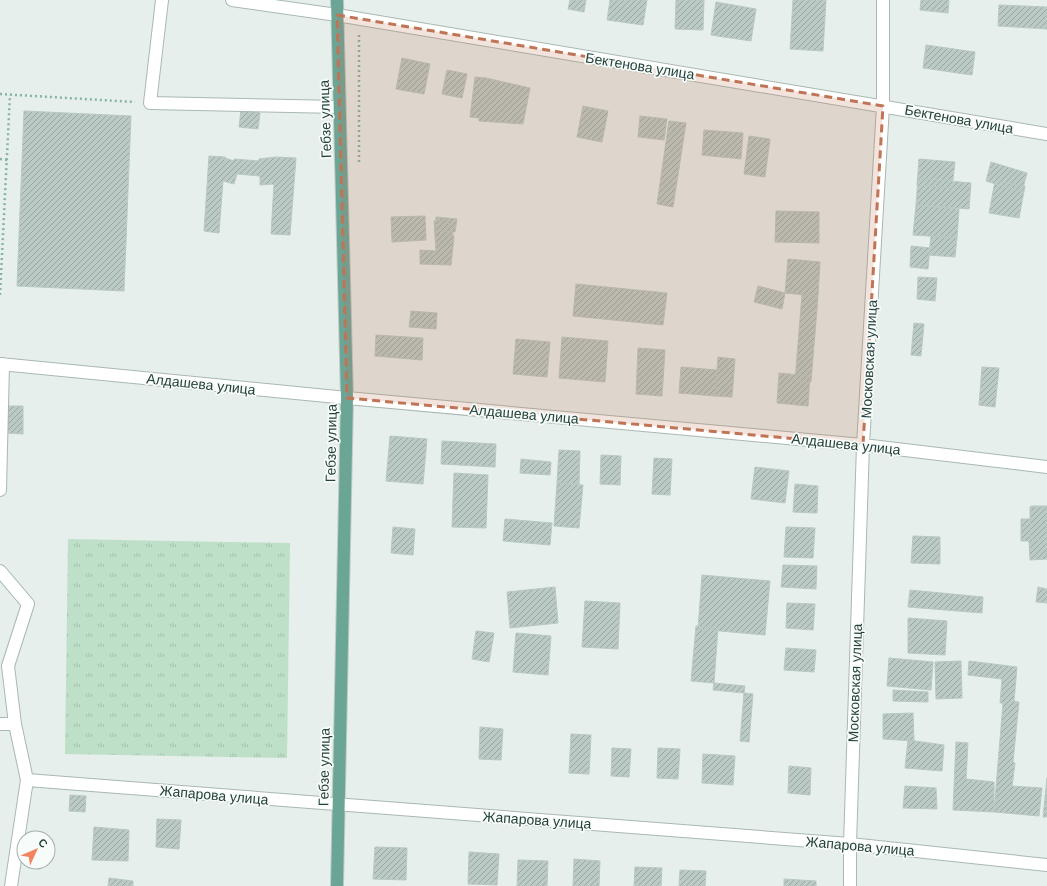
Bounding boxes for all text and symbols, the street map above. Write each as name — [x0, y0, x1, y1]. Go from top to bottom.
street label: Бектенова улица — [584, 48, 696, 84]
street label: Гебзе улица — [315, 79, 335, 158]
street label: Бектенова улица — [903, 101, 1015, 137]
street label: Московская улица — [857, 299, 881, 419]
street label: Алдашева улица — [145, 369, 257, 399]
street label: Алдашева улица — [469, 400, 580, 428]
street label: Гебзе улица — [321, 404, 341, 482]
street label: Алдашева улица — [790, 429, 902, 459]
street label: Московская улица — [844, 623, 866, 743]
street label: Гебзе улица — [314, 728, 334, 806]
street label: Жапарова улица — [159, 781, 269, 809]
street label: Жапарова улица — [482, 807, 592, 833]
north arrow — [16, 830, 56, 870]
street label: Жапарова улица — [805, 832, 915, 860]
text: С — [35, 835, 51, 851]

